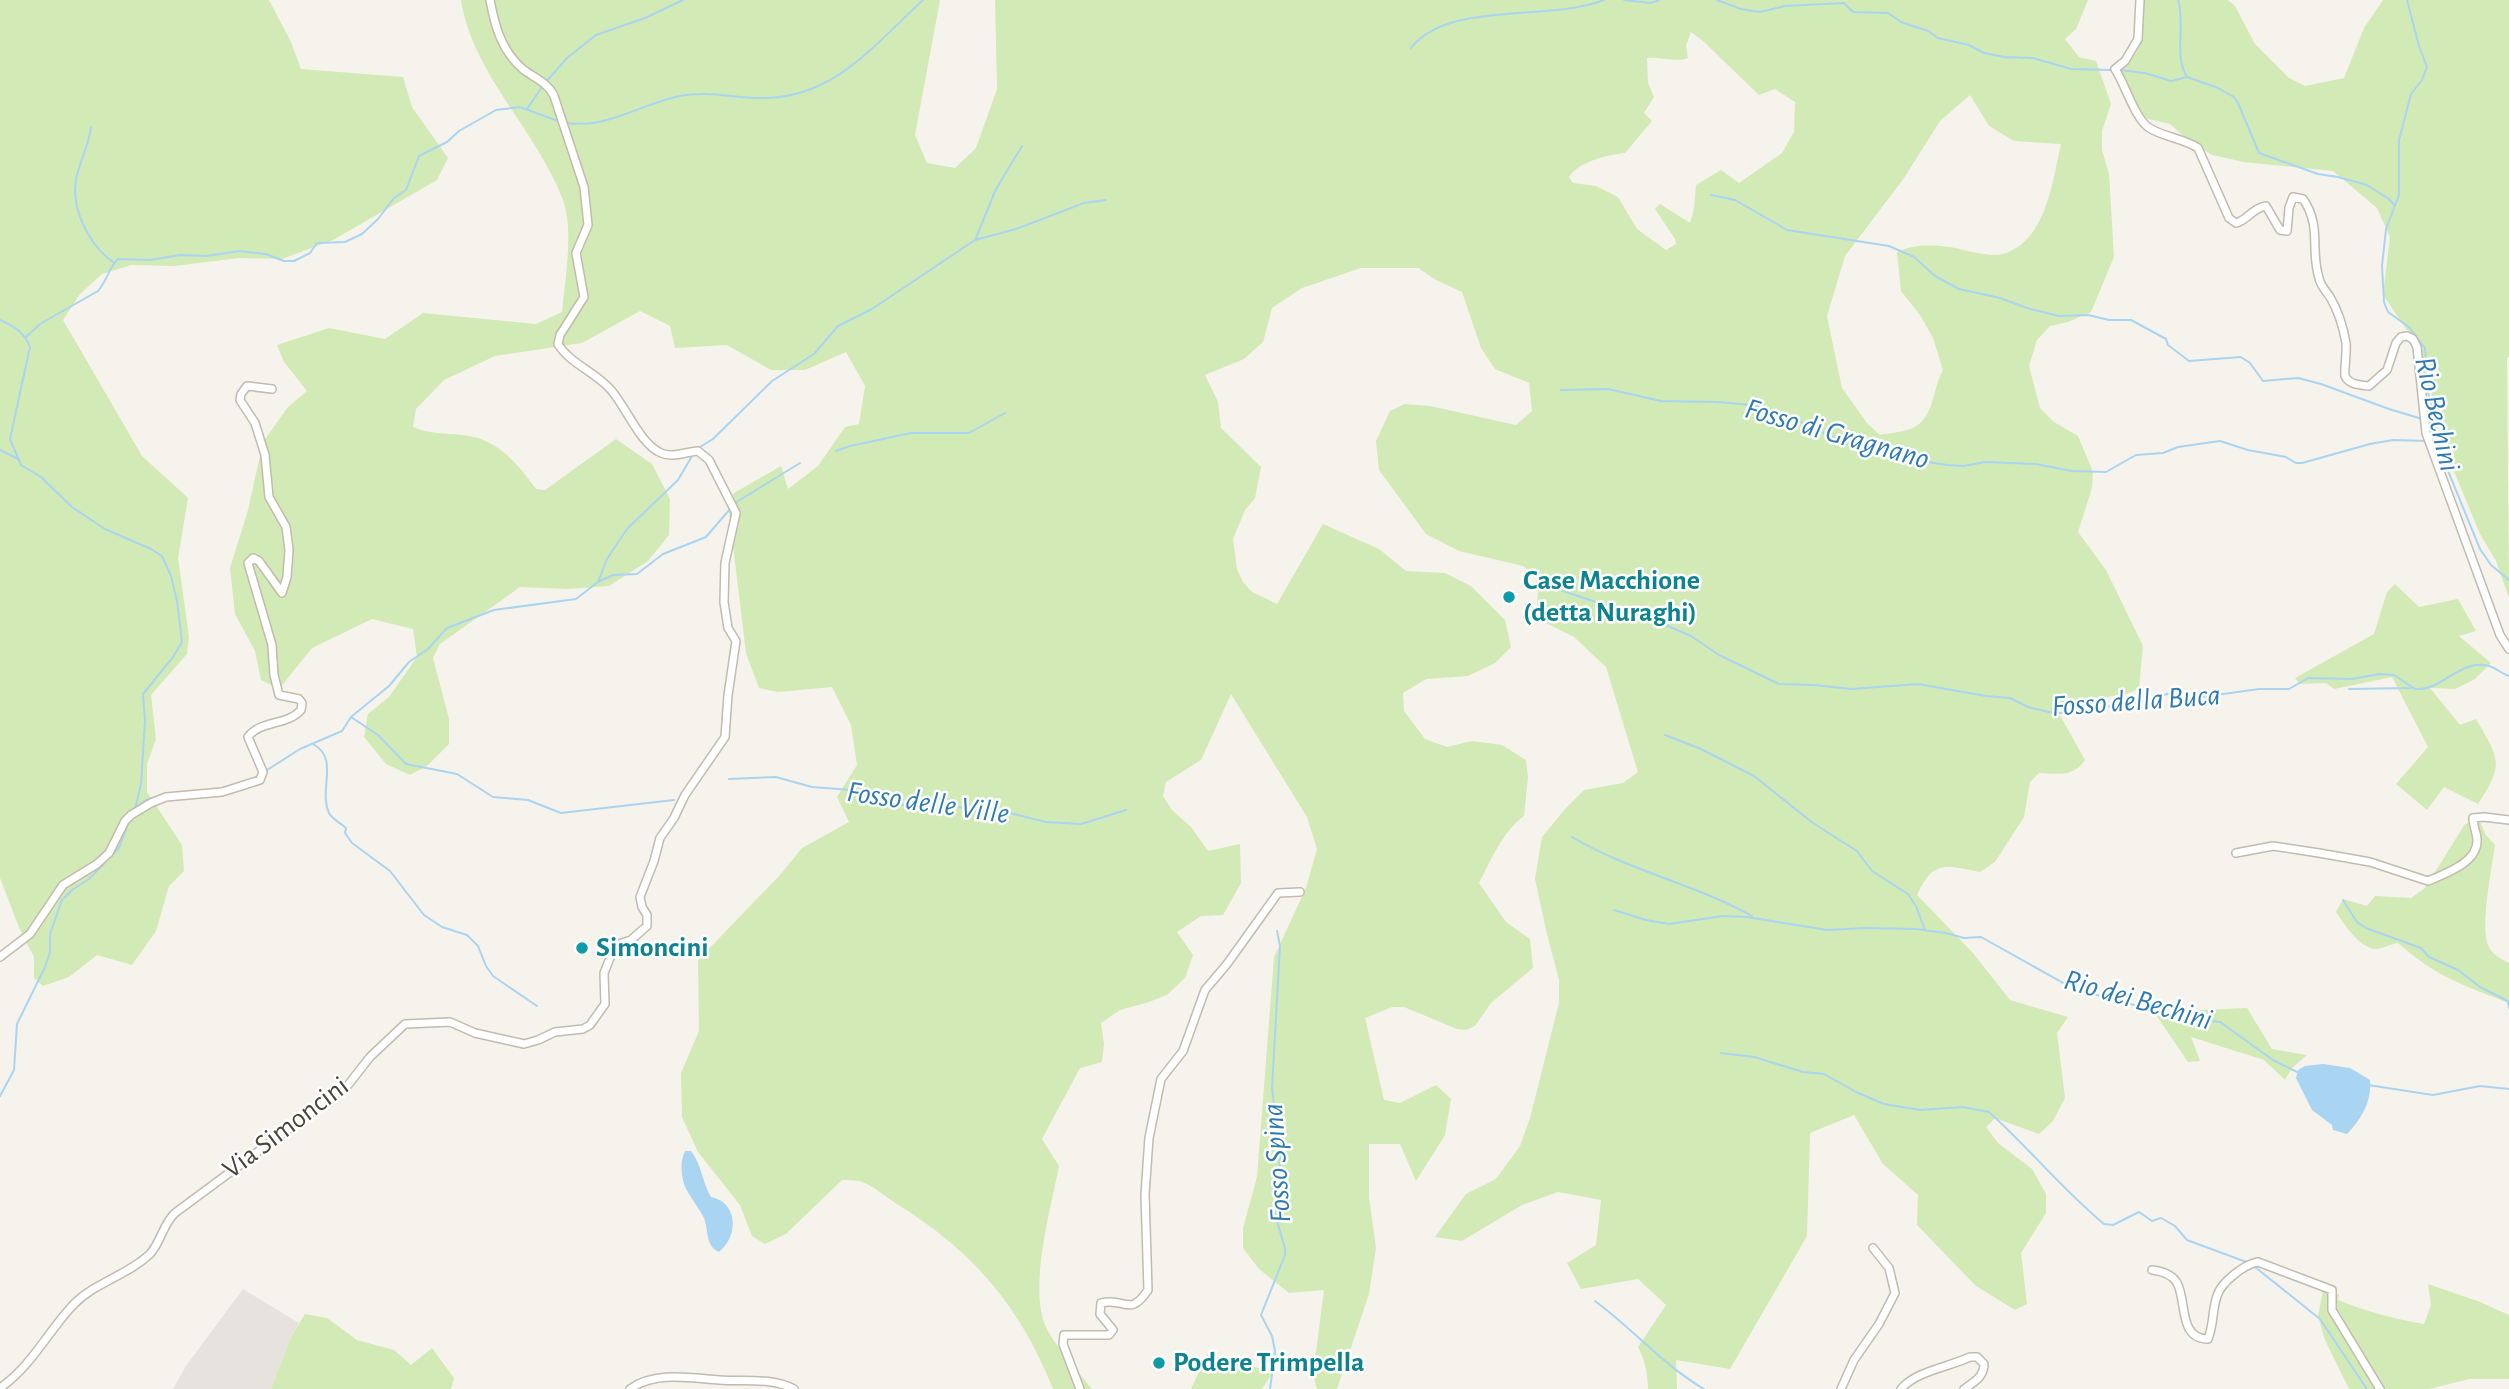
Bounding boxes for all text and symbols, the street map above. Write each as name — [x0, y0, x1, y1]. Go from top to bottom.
water label: Rio Bechini — [2409, 354, 2465, 474]
water label: Fosso di Gragnano — [1742, 393, 1932, 475]
place label: Case Macchione (detta Nuraghi) — [1523, 567, 1700, 627]
marker: Case Macchione (detta Nuraghi) — [1501, 589, 1517, 605]
water label: Fosso della Buca — [2051, 680, 2221, 722]
water label: Fosso delle Ville — [845, 777, 1011, 829]
place label: Simoncini — [596, 934, 709, 962]
marker: Simoncini — [574, 940, 590, 956]
water label: Rio dei Bechini — [2061, 965, 2215, 1035]
street label: Via Simoncini — [218, 1072, 354, 1184]
water label: Fosso Spina — [1258, 1102, 1296, 1224]
place label: Podere Trimpella — [1173, 1349, 1365, 1377]
marker: Podere Trimpella — [1151, 1355, 1167, 1371]

